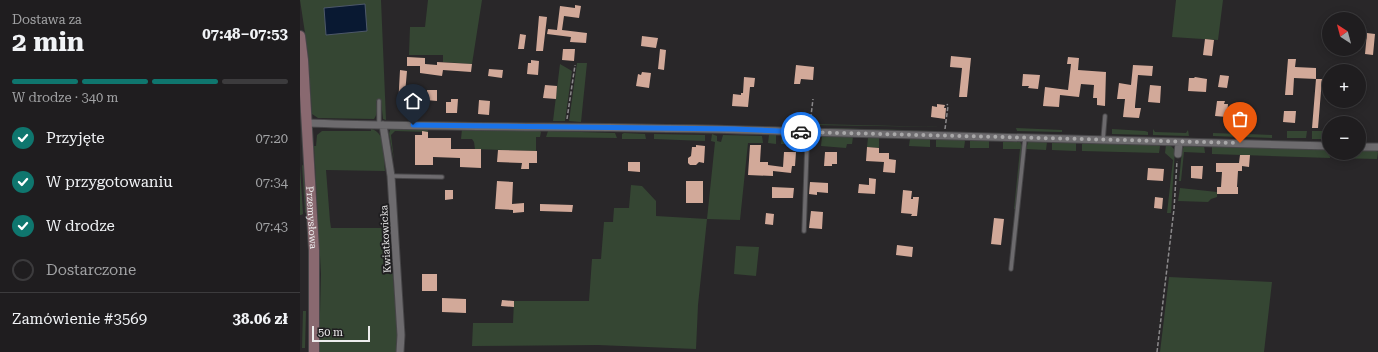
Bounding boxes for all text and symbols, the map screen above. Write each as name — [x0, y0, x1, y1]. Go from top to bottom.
text: Dostawa za — [12, 12, 82, 27]
north arrow — [1322, 12, 1366, 56]
map controls — [1322, 12, 1366, 160]
text: 07:48–07:53 — [202, 25, 288, 43]
text: 2 min — [12, 27, 84, 57]
button: + — [1322, 64, 1366, 108]
pin — [396, 84, 430, 125]
text: W drodze · 340 m — [12, 90, 118, 105]
icon: home — [402, 90, 424, 112]
pin — [1223, 102, 1257, 143]
icon: bag — [1229, 108, 1251, 130]
courier — [781, 112, 821, 152]
button: − — [1322, 116, 1366, 160]
icon: car — [790, 121, 812, 143]
icon: check — [12, 127, 34, 149]
text: Przyjęte — [46, 129, 105, 147]
text: 07:20 — [256, 131, 288, 146]
icon: check — [12, 171, 34, 193]
text: W przygotowaniu — [46, 173, 173, 191]
text: 07:34 — [256, 175, 288, 190]
street label: Przemysłowa — [304, 186, 319, 250]
street label: Kwiatkowicka — [378, 204, 393, 273]
icon: check — [12, 215, 34, 237]
text: W drodze — [46, 217, 115, 235]
text: 07:43 — [256, 219, 288, 234]
text: Dostarczone — [46, 261, 136, 279]
text: Zamówienie #3569 — [12, 310, 147, 328]
text: 38.06 zł — [233, 310, 288, 328]
scale bar — [312, 324, 370, 343]
text: 50 m — [318, 326, 343, 339]

